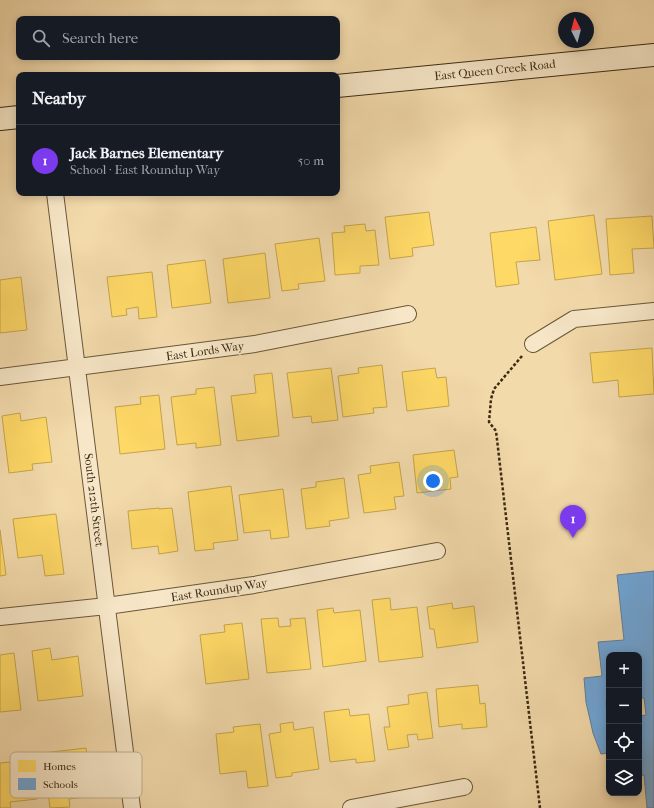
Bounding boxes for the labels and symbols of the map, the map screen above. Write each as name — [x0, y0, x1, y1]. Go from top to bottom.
north arrow — [558, 12, 594, 48]
street label: East Queen Creek Road — [434, 57, 557, 83]
street label: East Lords Way — [165, 339, 246, 363]
street label: South 212th Street — [81, 452, 107, 548]
your location — [423, 471, 443, 491]
pin: 1 — [560, 505, 586, 538]
street label: East Roundup Way — [170, 575, 269, 605]
legend — [10, 752, 142, 798]
text: Homes — [43, 760, 76, 773]
text: Schools — [43, 778, 78, 791]

